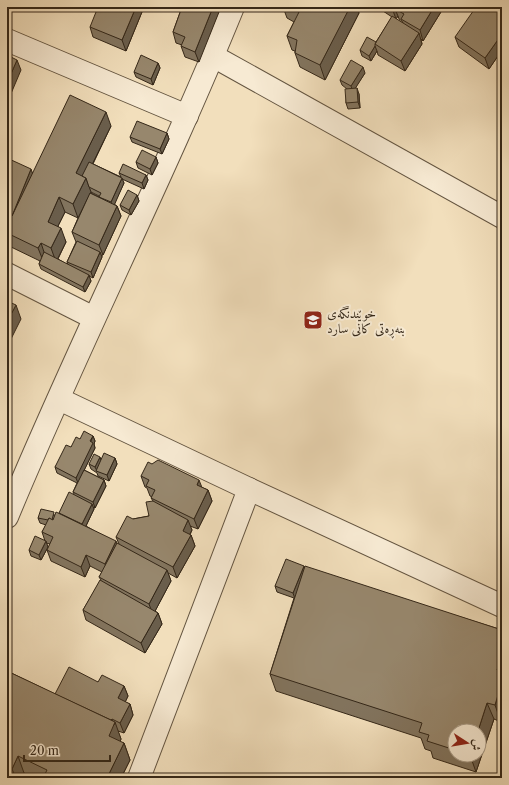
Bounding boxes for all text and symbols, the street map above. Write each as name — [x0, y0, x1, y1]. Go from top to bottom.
place label: خوێندنگەی بنەڕەتی کانی سارد — [327, 305, 405, 339]
school or university icon: خوێندنگەی بنەڕەتی کانی سارد — [302, 309, 324, 331]
north arrow — [447, 723, 487, 763]
scale bar — [24, 737, 110, 763]
text: ش — [469, 738, 485, 752]
text: 20 m — [30, 743, 59, 758]

